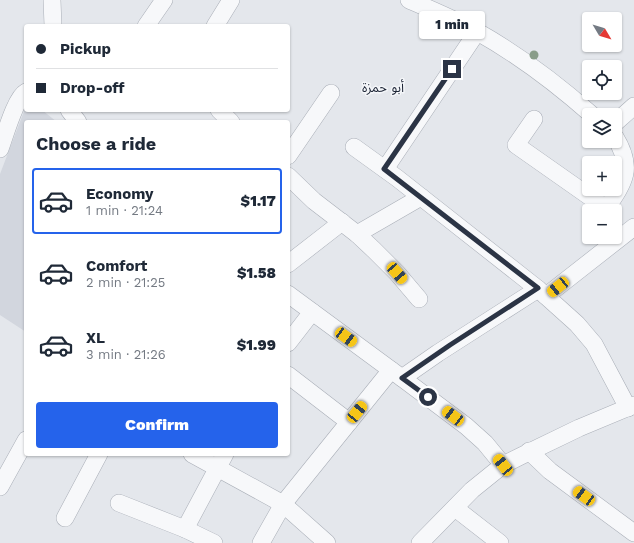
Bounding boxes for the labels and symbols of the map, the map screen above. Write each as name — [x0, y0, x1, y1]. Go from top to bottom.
callout: 1 min — [419, 11, 485, 39]
north arrow — [582, 12, 622, 52]
route end — [443, 60, 461, 78]
district label: أبو حمزة — [362, 79, 404, 95]
car — [385, 260, 409, 286]
car — [545, 275, 571, 299]
car — [333, 325, 359, 349]
route start — [419, 388, 437, 406]
car — [345, 399, 369, 425]
car — [440, 404, 466, 428]
car — [491, 452, 515, 478]
car — [571, 484, 597, 508]

